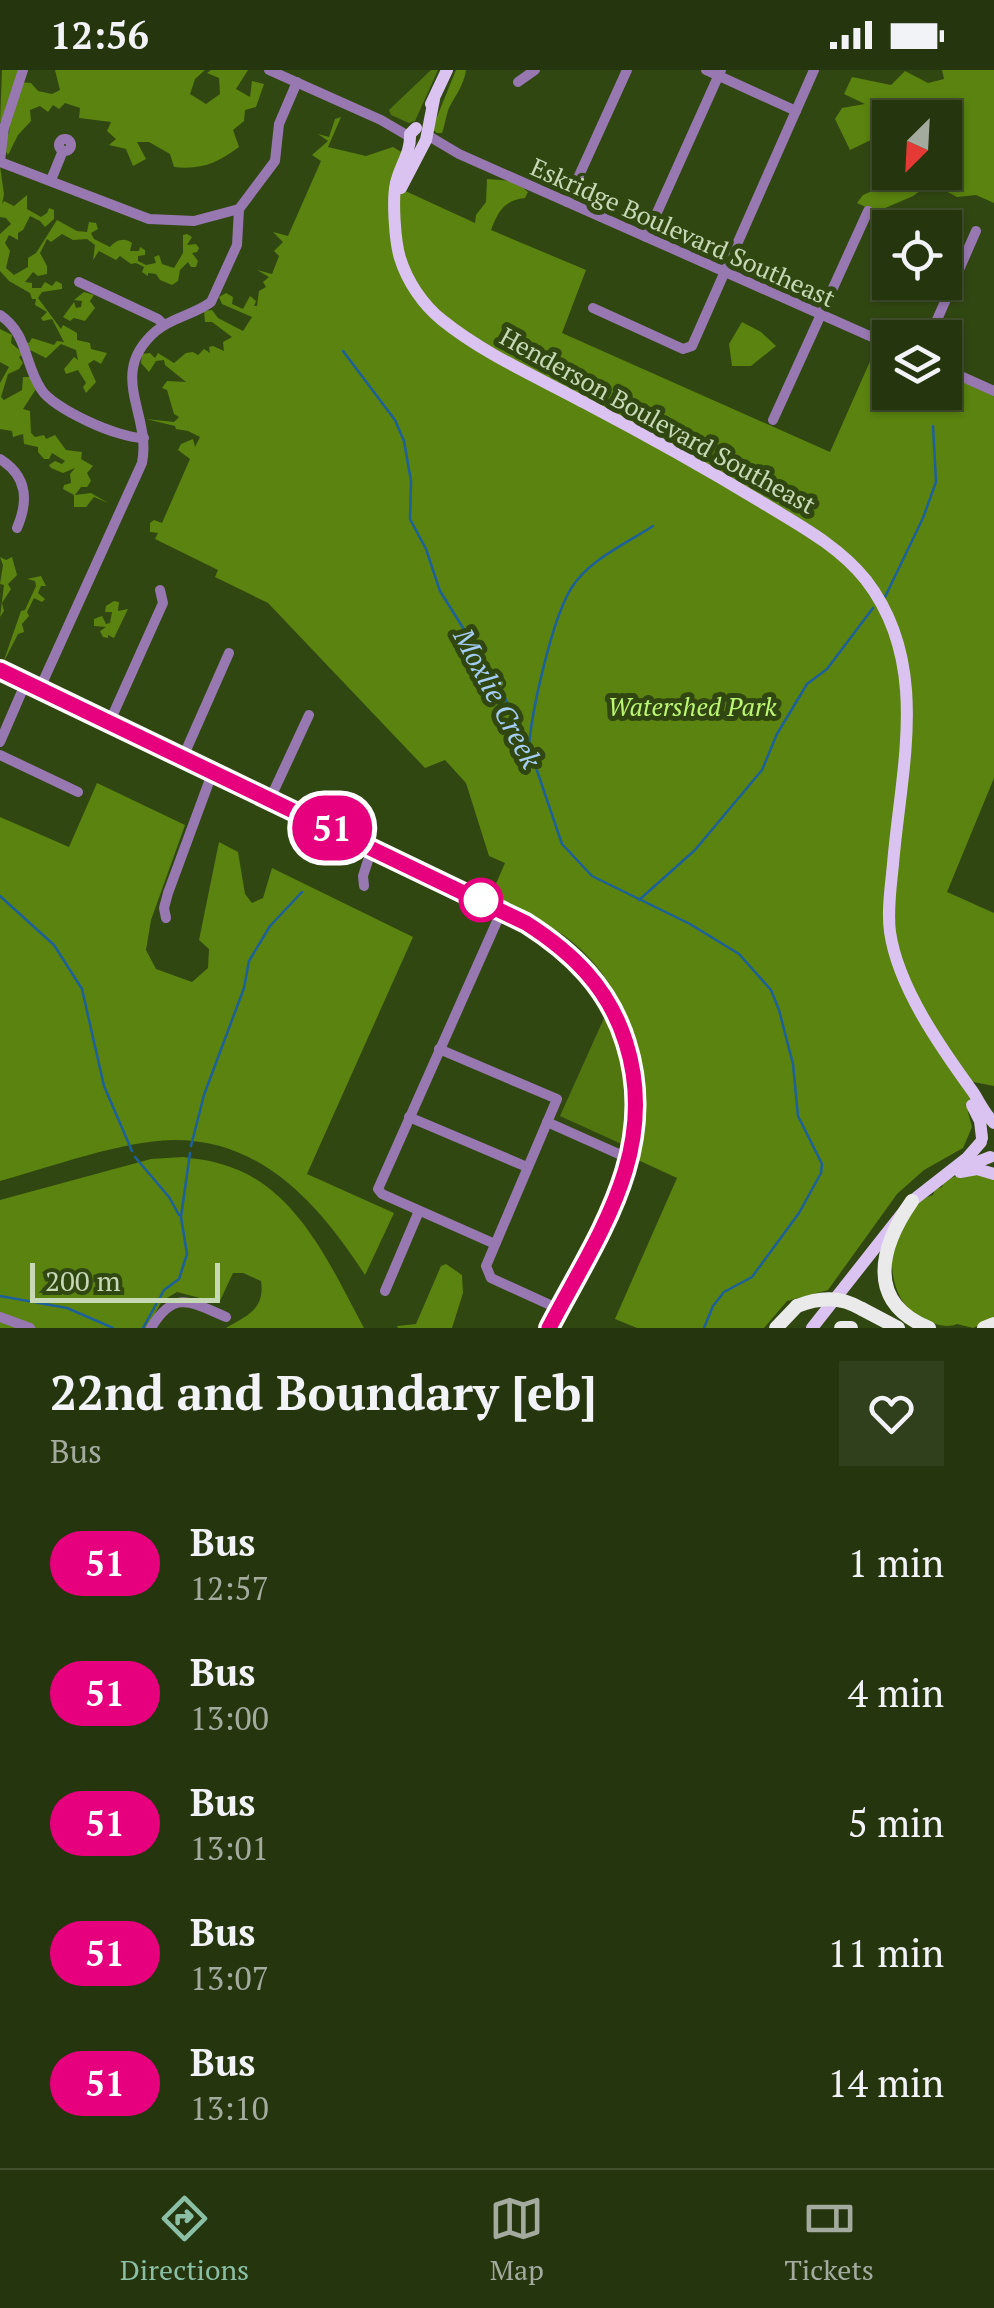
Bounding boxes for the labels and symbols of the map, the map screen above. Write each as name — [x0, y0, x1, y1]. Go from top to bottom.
north arrow — [872, 100, 962, 190]
street label: Eskridge Boulevard Southeast — [526, 150, 840, 314]
street label: Henderson Boulevard Southeast — [494, 319, 822, 521]
water label: Moxlie Creek — [445, 621, 551, 775]
park label: Watershed Park — [607, 690, 778, 723]
line badge: 51 — [287, 796, 377, 860]
unlabelled marker — [460, 879, 502, 921]
scale bar — [30, 1258, 220, 1302]

